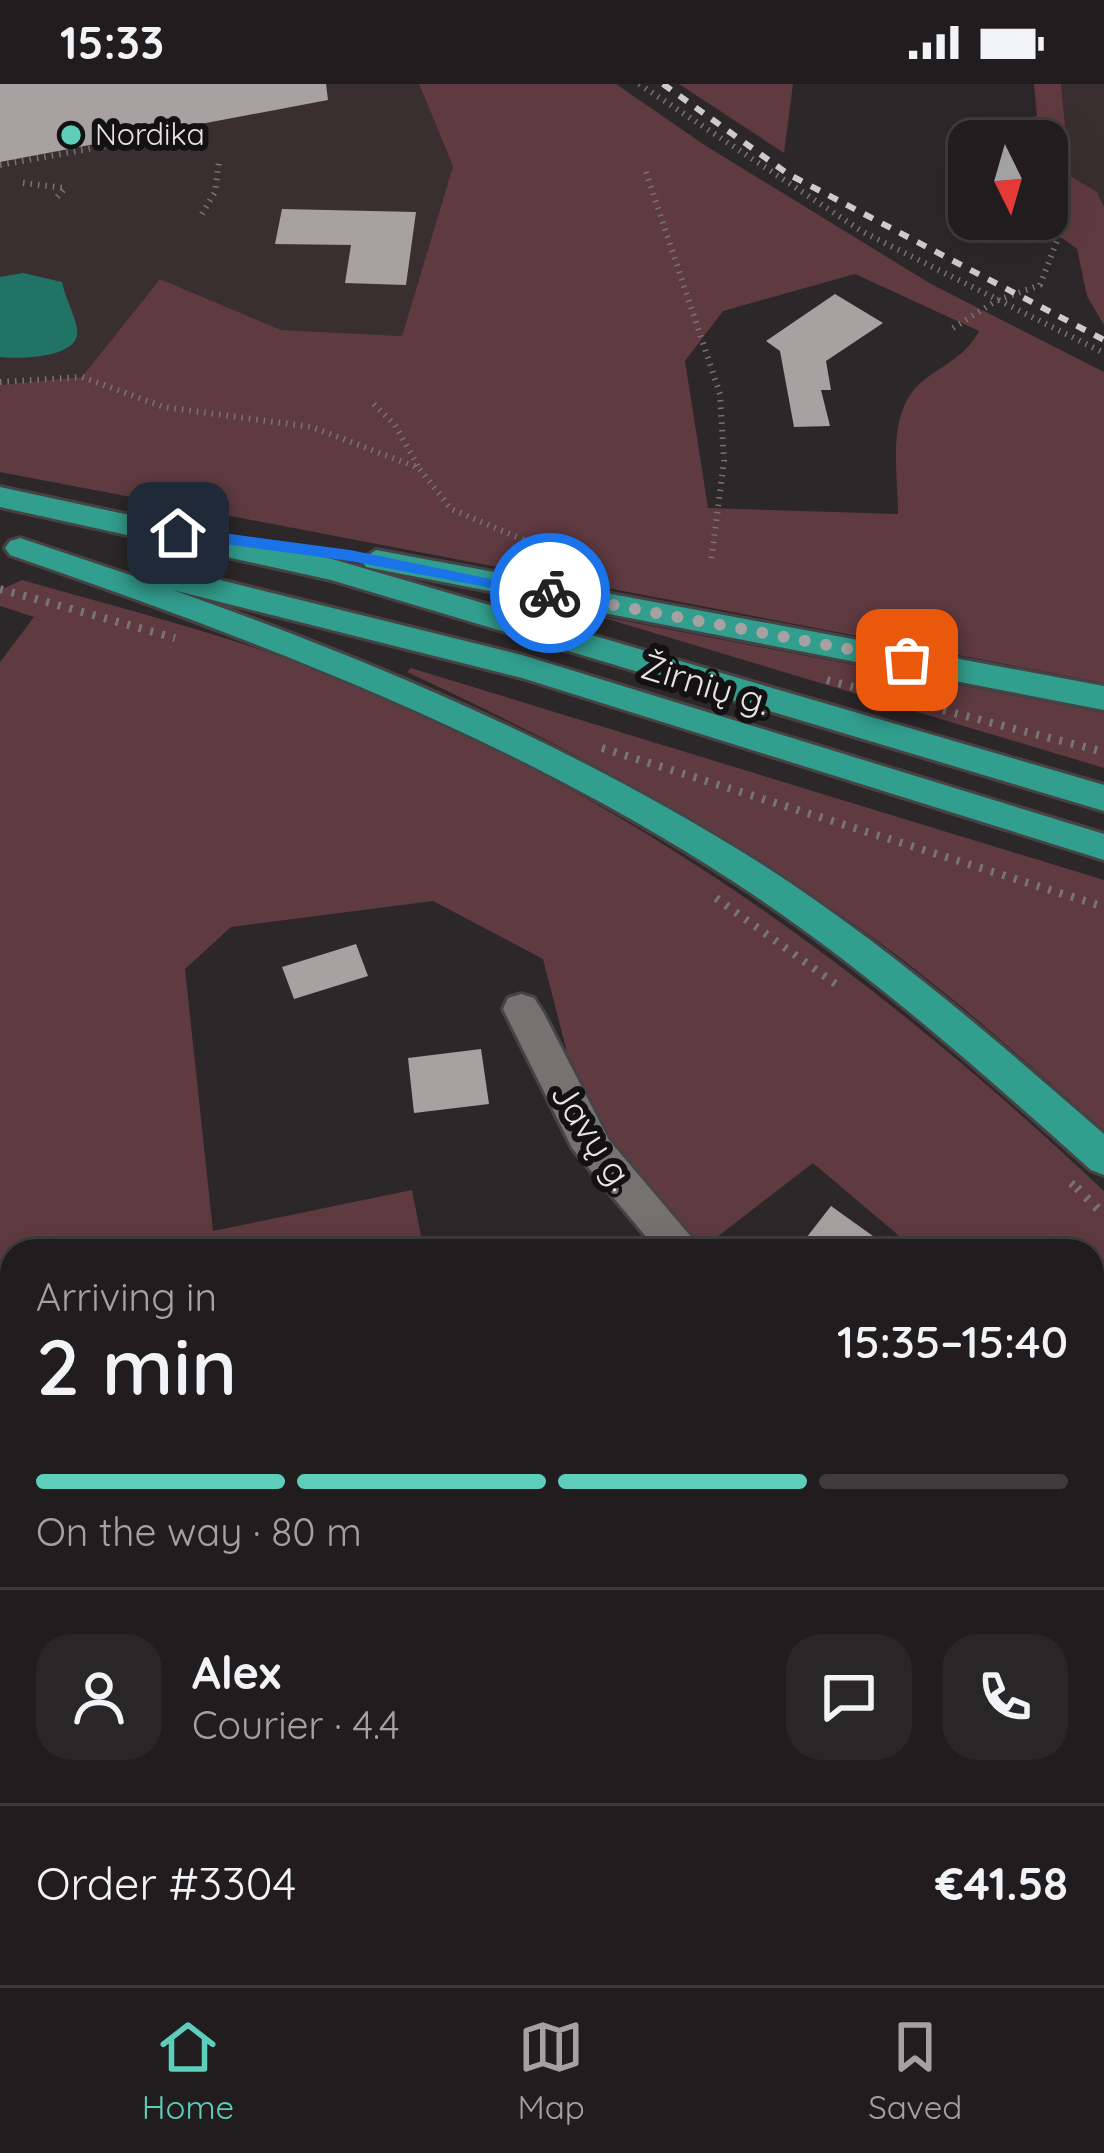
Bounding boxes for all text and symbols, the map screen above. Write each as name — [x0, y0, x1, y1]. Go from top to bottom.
text: 15:33 — [60, 14, 164, 70]
place label: Nordika — [95, 115, 205, 153]
north arrow — [948, 120, 1068, 240]
map controls — [948, 120, 1068, 240]
marker: Nordika — [58, 122, 84, 148]
pin — [127, 482, 229, 584]
icon: home — [145, 500, 211, 566]
courier — [490, 533, 610, 653]
icon: bike — [517, 560, 583, 626]
pin — [856, 609, 958, 711]
icon: bag — [874, 627, 940, 693]
street label: Žirnių g. — [636, 643, 776, 724]
street label: Javų g. — [542, 1073, 645, 1198]
text: Arriving in — [36, 1272, 217, 1321]
text: 15:35–15:40 — [837, 1313, 1068, 1369]
text: 2 min — [36, 1317, 237, 1415]
text: On the way · 80 m — [36, 1507, 362, 1556]
button: person — [36, 1634, 162, 1760]
button: chat — [786, 1634, 912, 1760]
button: phone — [942, 1634, 1068, 1760]
text: Alex — [192, 1644, 281, 1700]
text: Courier · 4.4 — [192, 1700, 400, 1749]
text: Order #3304 — [36, 1855, 296, 1911]
text: €41.58 — [935, 1855, 1068, 1911]
tab: Home — [142, 2014, 234, 2127]
tab: Map — [518, 2014, 585, 2127]
tab: Saved — [868, 2014, 962, 2127]

